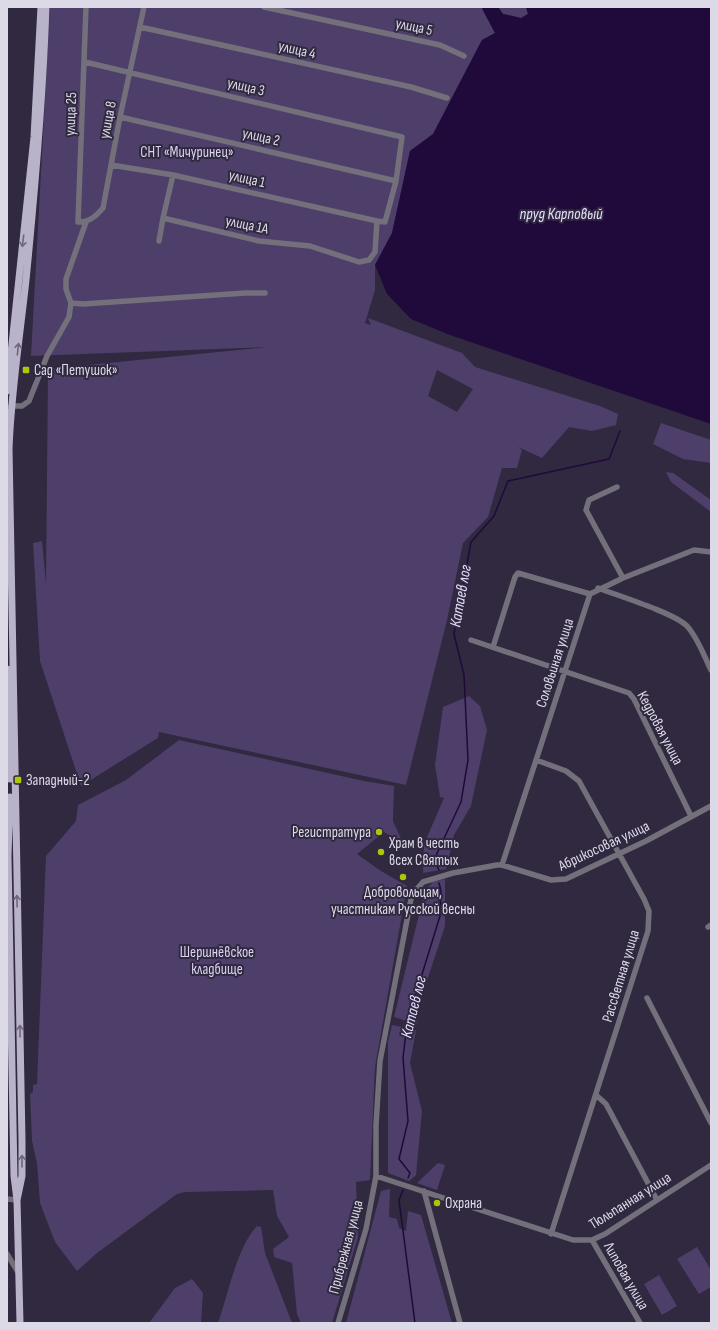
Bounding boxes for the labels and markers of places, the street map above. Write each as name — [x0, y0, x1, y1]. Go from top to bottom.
place label: Сад «Петушок» — [34, 361, 118, 380]
marker: Сад «Петушок» — [21, 365, 31, 375]
place label: Западный-2 — [26, 771, 90, 790]
marker: Западный-2 — [13, 775, 23, 785]
place label: Регистратура — [292, 823, 371, 842]
marker: Регистратура — [374, 827, 384, 837]
place label: Храм в честь всех Святых — [388, 834, 459, 870]
marker: Храм в честь всех Святых — [376, 847, 386, 857]
marker: Добровольцам, участникам Русской весны — [398, 872, 408, 882]
place label: Добровольцам, участникам Русской весны — [331, 883, 475, 919]
place label: Охрана — [445, 1194, 482, 1213]
marker: Охрана — [432, 1198, 442, 1208]

